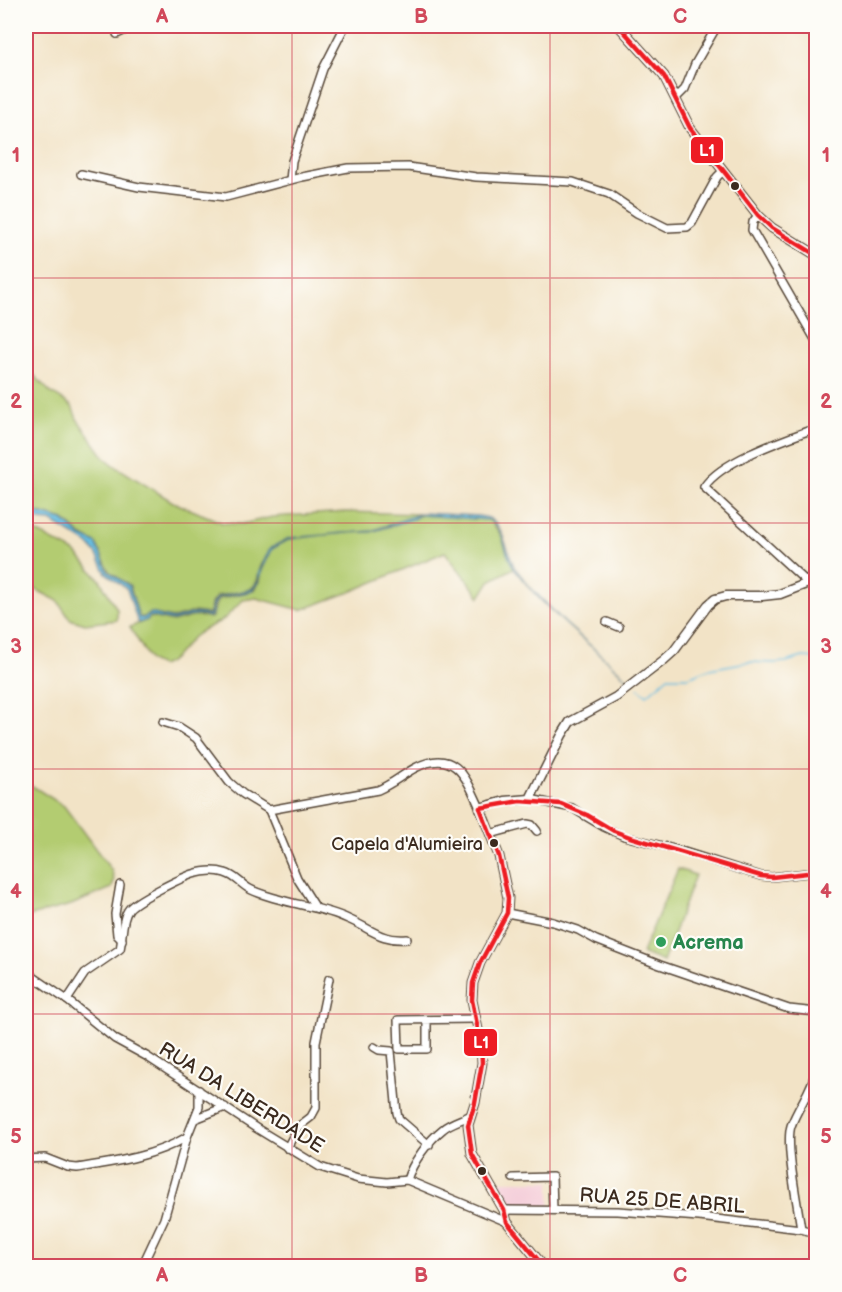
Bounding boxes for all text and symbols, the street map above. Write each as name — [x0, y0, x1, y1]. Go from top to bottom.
text: A — [155, 5, 169, 29]
text: B — [414, 5, 428, 29]
text: C — [673, 5, 687, 29]
line badge: L1 — [690, 136, 724, 164]
text: L1 — [699, 142, 715, 161]
text: 1 — [12, 144, 20, 168]
text: 1 — [822, 144, 830, 168]
unlabelled marker — [729, 180, 741, 192]
text: 2 — [10, 390, 22, 414]
text: 2 — [820, 390, 832, 414]
text: 3 — [10, 635, 22, 659]
text: 3 — [820, 635, 832, 659]
place label: Capela d'Alumieira — [331, 834, 483, 855]
marker: Capela d'Alumieira — [488, 837, 500, 849]
text: 4 — [10, 880, 22, 904]
text: 4 — [820, 880, 832, 904]
place label: Acrema — [672, 931, 744, 955]
marker: Acrema — [654, 935, 668, 949]
line badge: L1 — [463, 1028, 498, 1057]
text: L1 — [473, 1034, 489, 1053]
street label: RUA DA LIBERDADE — [154, 1037, 329, 1158]
text: 5 — [10, 1125, 22, 1149]
text: 5 — [820, 1125, 832, 1149]
unlabelled marker — [476, 1165, 488, 1177]
street label: RUA 25 DE ABRIL — [578, 1183, 746, 1219]
text: A — [155, 1264, 169, 1288]
text: B — [414, 1264, 428, 1288]
text: C — [673, 1264, 687, 1288]

